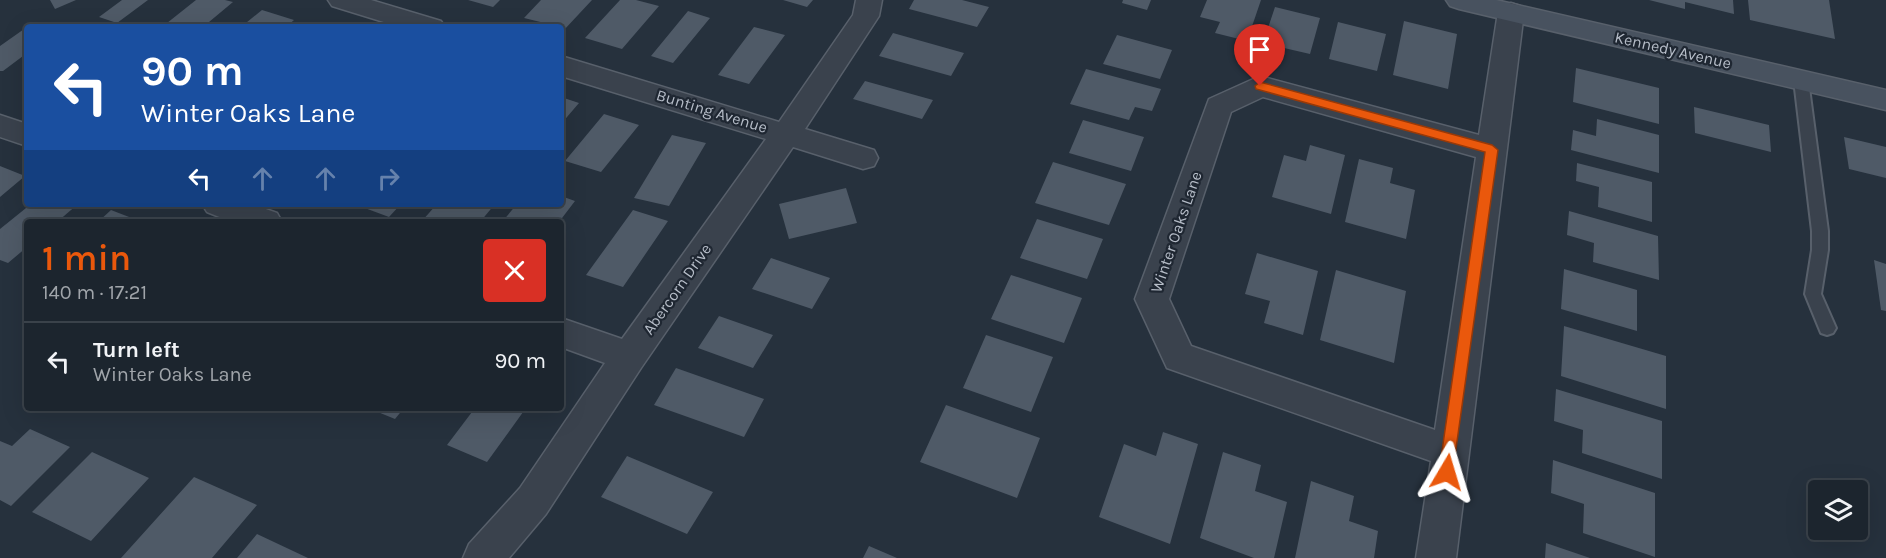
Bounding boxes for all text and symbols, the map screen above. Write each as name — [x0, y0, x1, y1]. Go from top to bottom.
pin — [1234, 24, 1285, 86]
street label: Kennedy Avenue — [1613, 27, 1733, 73]
icon: arrive — [1243, 33, 1276, 66]
text: 90 m — [141, 46, 244, 96]
icon: left — [42, 48, 120, 126]
street label: Bunting Avenue — [654, 85, 770, 137]
text: Winter Oaks Lane — [141, 97, 355, 129]
icon: left — [183, 162, 216, 195]
icon: ahead — [246, 162, 279, 195]
icon: ahead — [309, 162, 342, 195]
icon: right — [372, 162, 405, 195]
street label: Winter Oaks Lane — [1146, 169, 1206, 295]
text: 1 min — [42, 237, 131, 279]
button: close — [483, 239, 546, 302]
street label: Abercorn Drive — [639, 240, 715, 338]
text: 140 m · 17:21 — [42, 281, 147, 304]
text: Turn left — [93, 337, 180, 363]
icon: left — [42, 345, 75, 378]
text: 90 m — [494, 348, 546, 374]
text: Winter Oaks Lane — [93, 363, 252, 386]
position arrow — [1415, 440, 1479, 504]
map controls — [1808, 480, 1868, 540]
button: layers — [1808, 480, 1868, 540]

